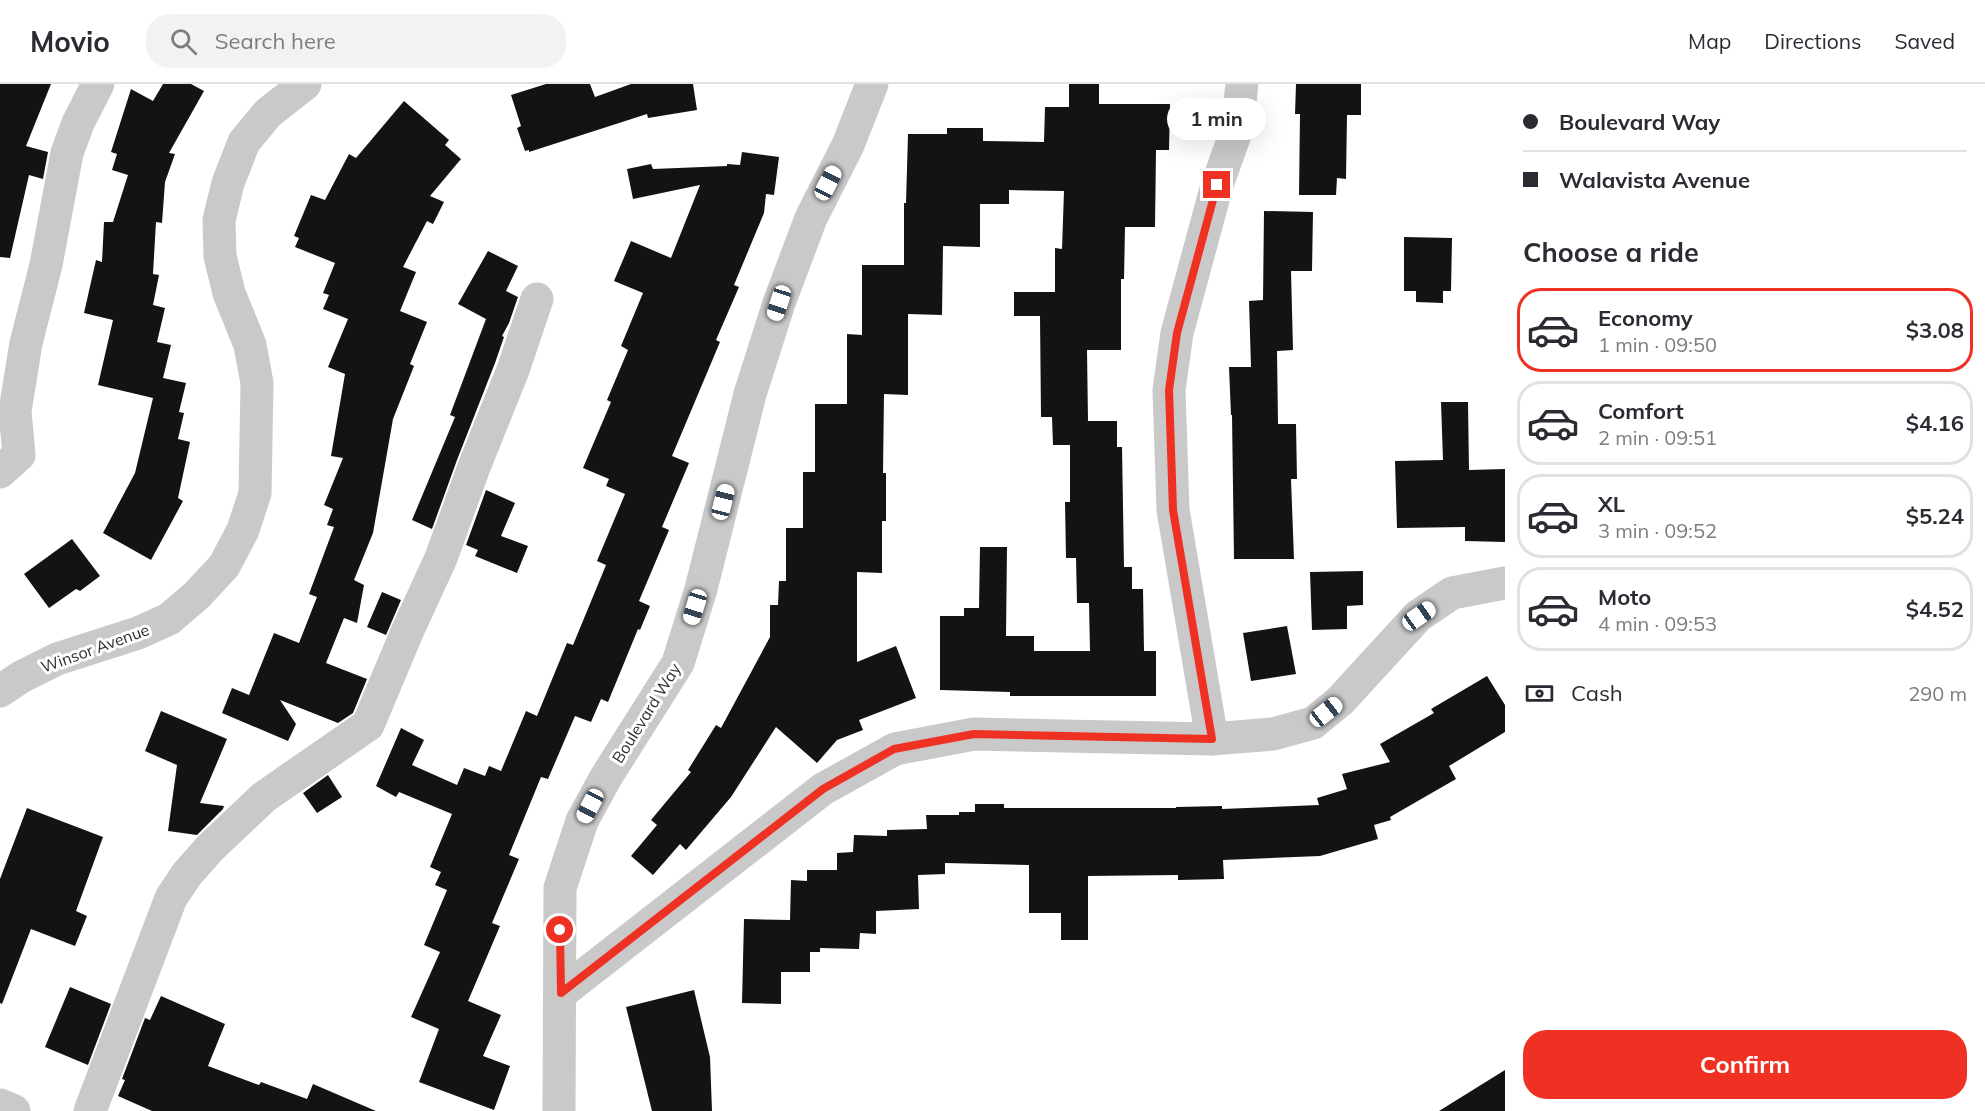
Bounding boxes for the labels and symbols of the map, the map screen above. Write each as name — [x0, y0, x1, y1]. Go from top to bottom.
callout: 1 min — [1168, 98, 1266, 140]
car — [812, 163, 844, 203]
route end — [1203, 171, 1230, 198]
car — [765, 283, 793, 323]
car — [710, 482, 736, 522]
car — [681, 587, 709, 627]
car — [1399, 598, 1439, 634]
street label: Winsor Avenue — [38, 619, 152, 677]
street label: Boulevard Way — [607, 659, 685, 767]
car — [1306, 694, 1346, 730]
car — [574, 786, 606, 826]
route start — [546, 916, 573, 943]

